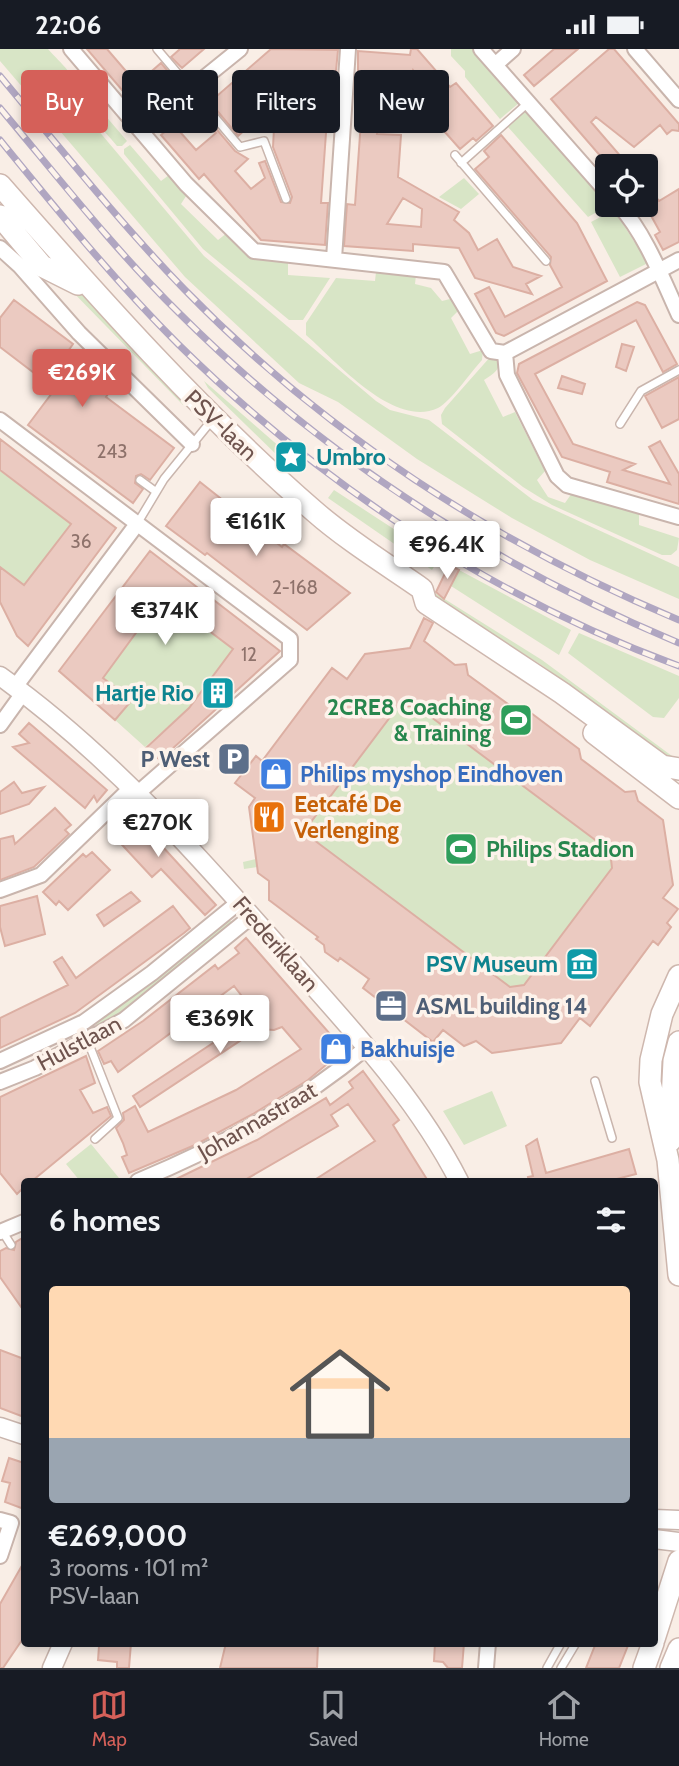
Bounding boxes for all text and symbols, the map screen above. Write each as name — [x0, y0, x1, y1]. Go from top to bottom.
text: 22:06 — [35, 9, 101, 41]
chip: Buy — [21, 70, 108, 133]
chip: Rent — [122, 70, 218, 133]
chip: Filters — [232, 70, 340, 133]
chip: New — [354, 70, 449, 133]
map controls — [595, 154, 658, 217]
button: locate — [595, 154, 658, 217]
pin: €269K — [33, 349, 131, 409]
text: €269K — [48, 358, 116, 386]
street label: PSV-laan — [179, 384, 263, 466]
place icon: Umbro — [272, 438, 310, 476]
house number: 243 — [96, 440, 128, 463]
place label: Umbro — [316, 443, 386, 471]
pin: €161K — [207, 498, 305, 558]
text: €161K — [226, 507, 286, 535]
pin: €96.4K — [390, 521, 504, 581]
house number: 36 — [70, 530, 92, 553]
text: €96.4K — [410, 530, 484, 558]
house number: 2-168 — [272, 576, 318, 599]
pin: €374K — [116, 587, 214, 647]
text: €374K — [132, 596, 198, 624]
house number: 12 — [241, 643, 257, 666]
building icon: Hartje Rio — [199, 674, 237, 712]
place label: Hartje Rio — [95, 679, 194, 707]
place label: 2CRE8 Coaching & Training — [327, 693, 491, 747]
sports icon: 2CRE8 Coaching & Training — [497, 701, 535, 739]
parking icon: P West — [215, 740, 253, 778]
place label: P West — [140, 745, 210, 773]
shop icon: Philips myshop Eindhoven — [257, 755, 295, 793]
place label: Philips myshop Eindhoven — [300, 760, 563, 788]
place label: Eetcafé De Verlenging — [294, 790, 402, 844]
restaurant icon: Eetcafé De Verlenging — [250, 798, 288, 836]
pin: €270K — [109, 799, 207, 859]
text: €270K — [123, 808, 193, 836]
sports icon: Philips Stadion — [442, 830, 480, 868]
place label: Philips Stadion — [486, 835, 634, 863]
street label: Frederiklaan — [227, 891, 325, 997]
museum icon: PSV Museum — [563, 945, 601, 983]
place label: PSV Museum — [426, 950, 558, 978]
office icon: ASML building 14 — [372, 987, 410, 1025]
place label: ASML building 14 — [416, 992, 588, 1020]
pin: €369K — [171, 995, 269, 1055]
text: €369K — [186, 1004, 254, 1032]
street label: Hulstlaan — [32, 1009, 126, 1077]
shop icon: Bakhuisje — [317, 1030, 355, 1068]
place label: Bakhuisje — [360, 1035, 455, 1063]
street label: Johannastraat — [192, 1076, 322, 1167]
icon: filters — [592, 1201, 630, 1239]
text: 6 homes — [49, 1202, 160, 1239]
icon: home — [277, 1331, 403, 1457]
text: €269,000 — [49, 1517, 188, 1554]
text: 3 rooms · 101 m² — [49, 1554, 208, 1582]
text: PSV-laan — [49, 1582, 139, 1610]
tab: Map — [90, 1686, 128, 1751]
tab: Saved — [309, 1686, 358, 1751]
tab: Home — [539, 1686, 589, 1751]

